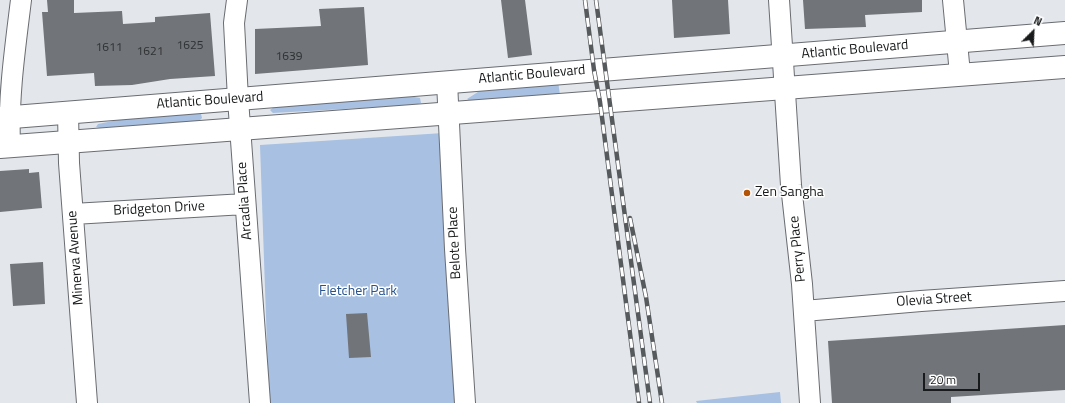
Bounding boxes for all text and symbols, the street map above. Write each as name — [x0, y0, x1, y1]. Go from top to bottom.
north arrow — [1013, 12, 1053, 52]
text: N — [1031, 12, 1045, 30]
street label: Atlantic Boulevard — [801, 37, 909, 63]
house number: 1625 — [177, 39, 203, 53]
house number: 1611 — [96, 41, 122, 55]
house number: 1621 — [137, 45, 163, 59]
house number: 1639 — [276, 50, 302, 64]
street label: Atlantic Boulevard — [478, 62, 586, 88]
street label: Atlantic Boulevard — [156, 89, 264, 113]
street label: Arcadia Place — [234, 161, 256, 241]
place label: Zen Sangha — [755, 185, 824, 201]
marker: Zen Sangha — [742, 188, 752, 198]
street label: Bridgeton Drive — [113, 198, 205, 220]
street label: Belote Place — [445, 206, 465, 280]
street label: Minerva Avenue — [64, 210, 88, 306]
street label: Perry Place — [786, 215, 810, 283]
park label: Fletcher Park — [319, 284, 397, 300]
street label: Olevia Street — [896, 289, 972, 311]
scale bar — [925, 365, 982, 391]
text: 20 m — [930, 370, 956, 389]

